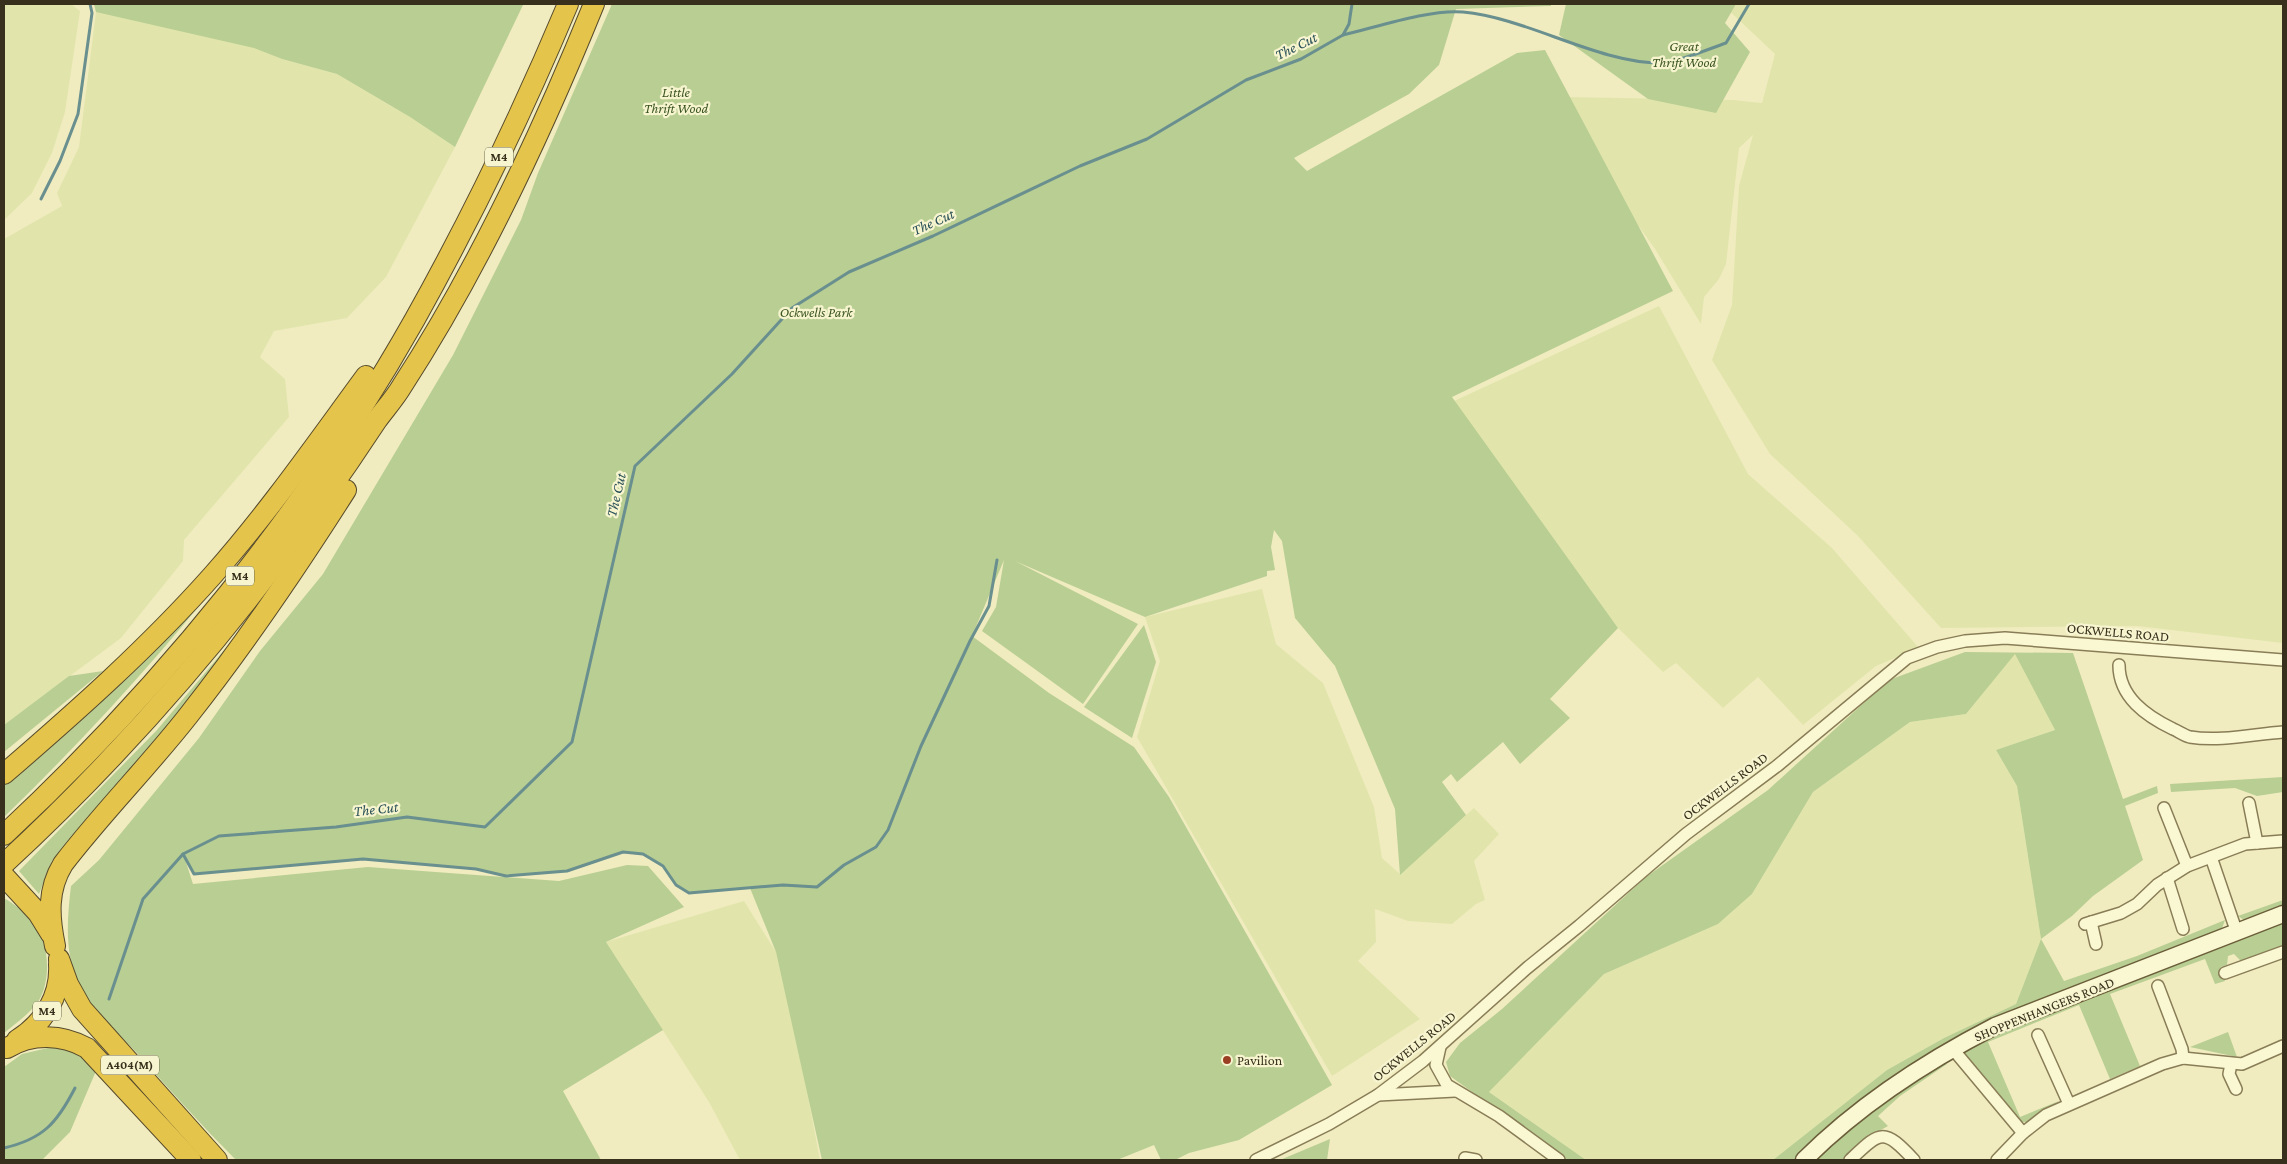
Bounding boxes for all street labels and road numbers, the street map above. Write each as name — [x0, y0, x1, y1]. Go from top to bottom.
road number: M4 — [485, 148, 513, 166]
road number: M4 — [226, 566, 254, 586]
street label: OCKWELLS ROAD — [2066, 620, 2170, 644]
street label: OCKWELLS ROAD — [1679, 749, 1771, 823]
street label: SHOPPENHANGERS ROAD — [1972, 974, 2116, 1044]
road number: M4 — [33, 1001, 61, 1020]
street label: OCKWELLS ROAD — [1369, 1007, 1459, 1085]
road number: A404(M) — [101, 1056, 159, 1074]

